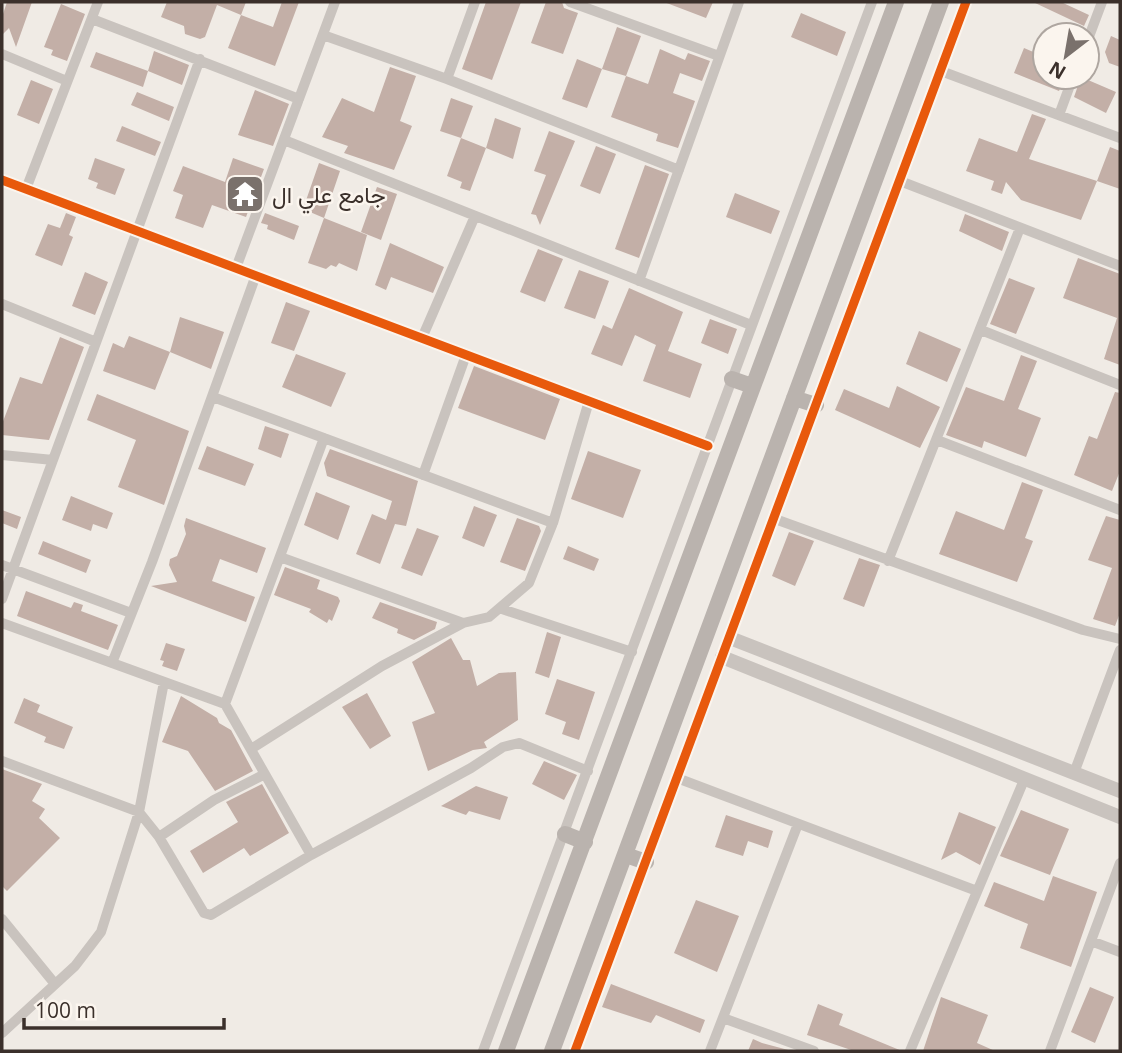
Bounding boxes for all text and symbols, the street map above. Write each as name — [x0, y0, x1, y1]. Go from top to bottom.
north arrow — [1031, 21, 1101, 91]
text: N — [1044, 55, 1071, 86]
temple icon: جامع علي ال — [224, 173, 266, 215]
place label: جامع علي ال — [272, 178, 386, 214]
scale bar — [24, 986, 224, 1030]
text: 100 m — [35, 996, 96, 1024]

